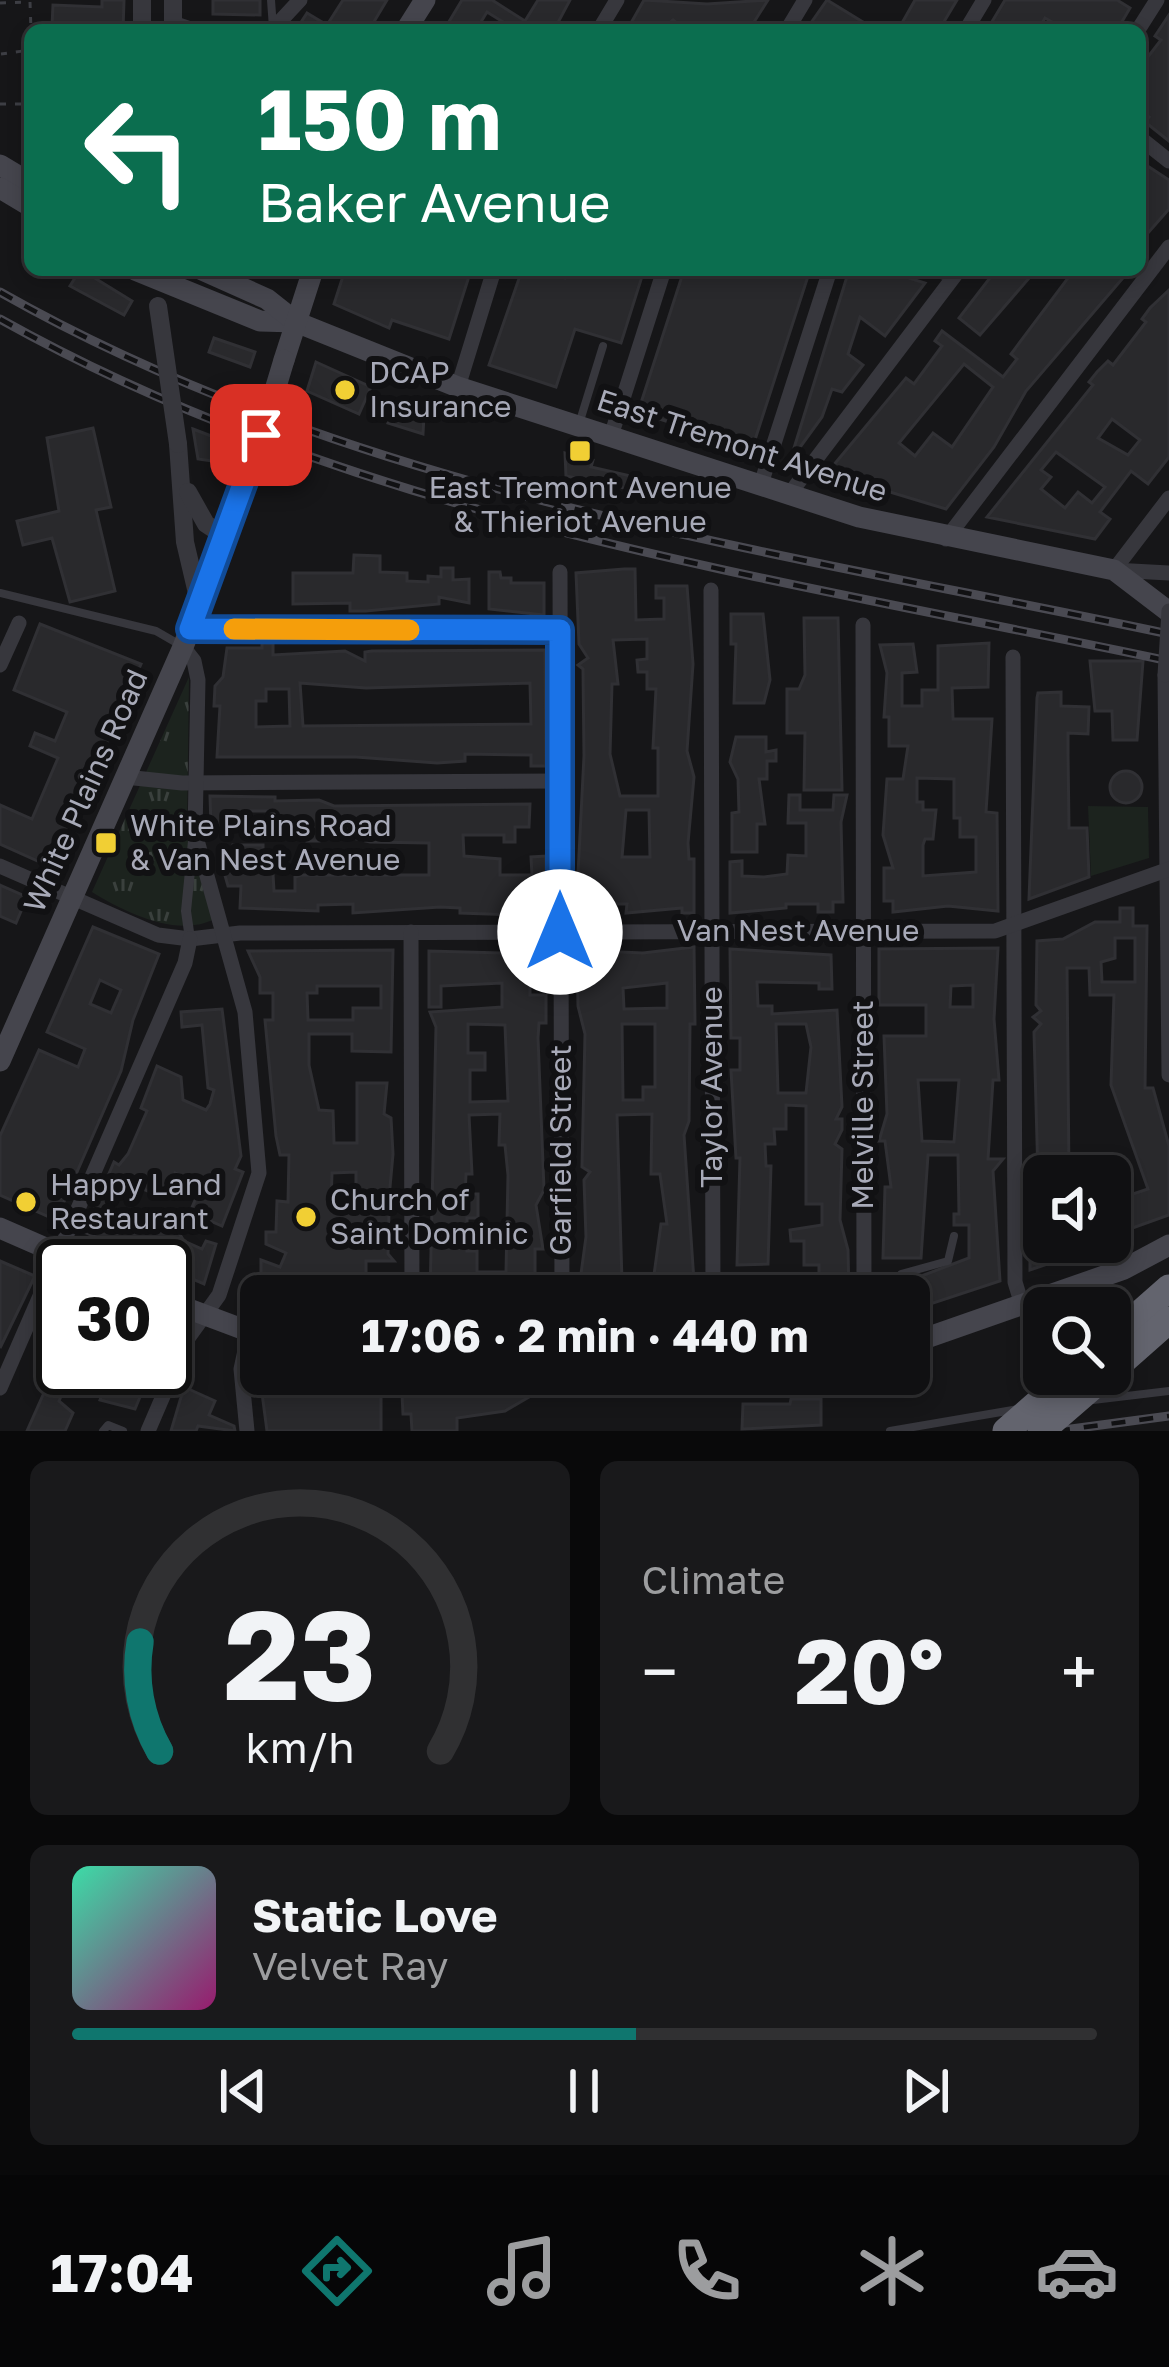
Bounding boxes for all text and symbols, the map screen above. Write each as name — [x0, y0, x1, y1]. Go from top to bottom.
text: 150 m — [258, 68, 502, 168]
icon: left — [60, 72, 216, 228]
text: Baker Avenue — [258, 169, 611, 234]
place label: DCAP Insurance — [369, 354, 511, 424]
marker: DCAP Insurance — [332, 377, 358, 403]
street label: East Tremont Avenue — [593, 381, 892, 509]
pin — [210, 384, 312, 486]
icon: arrive — [228, 402, 294, 468]
marker: East Tremont Avenue & Thieriot Avenue — [567, 438, 593, 464]
place label: East Tremont Avenue & Thieriot Avenue — [428, 469, 732, 539]
street label: White Plains Road — [15, 664, 155, 917]
place label: White Plains Road & Van Nest Avenue — [130, 807, 400, 877]
marker: White Plains Road & Van Nest Avenue — [93, 830, 119, 856]
position arrow — [497, 869, 623, 995]
street label: Van Nest Avenue — [677, 912, 919, 948]
street label: Taylor Avenue — [693, 986, 729, 1188]
street label: Melville Street — [844, 1000, 880, 1210]
street label: Garfield Street — [542, 1045, 578, 1255]
map controls — [1023, 1155, 1131, 1395]
button: sound — [1023, 1155, 1131, 1263]
place label: Happy Land Restaurant — [50, 1166, 222, 1236]
place label: Church of Saint Dominic — [330, 1181, 528, 1251]
marker: Happy Land Restaurant — [13, 1189, 39, 1215]
marker: Church of Saint Dominic — [293, 1204, 319, 1230]
speed limit sign: 30 — [36, 1239, 192, 1395]
button: search — [1023, 1287, 1131, 1395]
text: 17:06 · 2 min · 440 m — [361, 1308, 809, 1362]
text: Climate — [642, 1556, 785, 1603]
text: 23 — [224, 1578, 376, 1727]
text: 20° — [795, 1616, 944, 1724]
text: − — [642, 1631, 678, 1711]
text: + — [1061, 1631, 1097, 1711]
text: km/h — [245, 1721, 354, 1772]
text: Static Love — [252, 1888, 498, 1942]
text: Velvet Ray — [252, 1942, 448, 1989]
icon: previous — [210, 2058, 276, 2124]
icon: pause — [551, 2058, 617, 2124]
icon: next — [893, 2058, 959, 2124]
icon: directions — [295, 2229, 379, 2313]
icon: music — [480, 2229, 564, 2313]
icon: phone — [665, 2229, 749, 2313]
icon: climate — [850, 2229, 934, 2313]
icon: car — [1035, 2229, 1119, 2313]
text: 17:04 — [50, 2239, 194, 2304]

